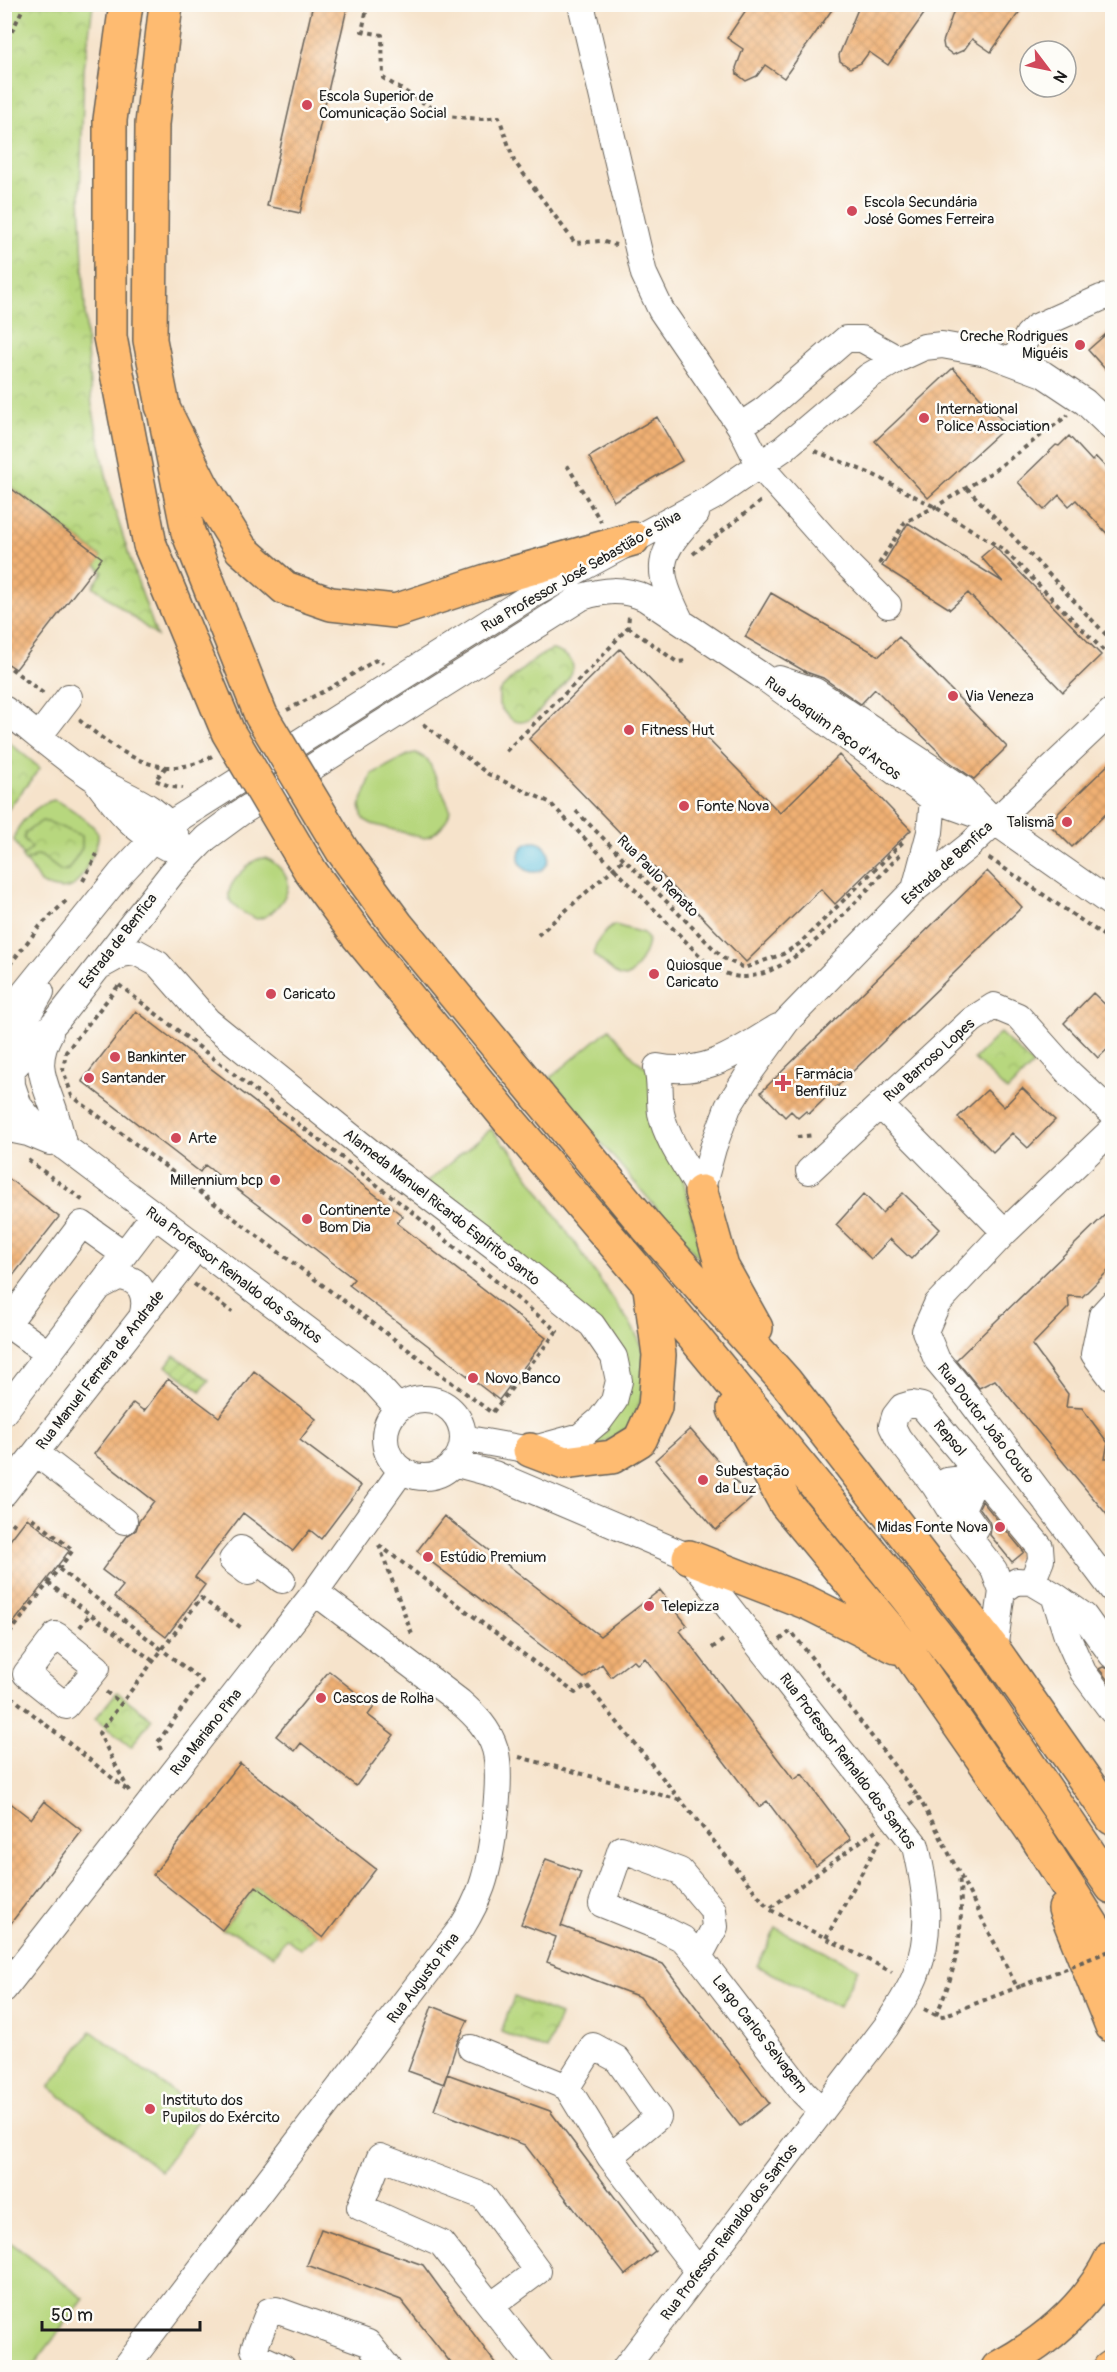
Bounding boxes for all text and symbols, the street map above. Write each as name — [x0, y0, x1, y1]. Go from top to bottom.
north arrow — [1018, 39, 1078, 99]
text: N — [1048, 67, 1071, 86]
place label: Escola Superior de Comunicação Social — [319, 87, 447, 123]
marker: Escola Superior de Comunicação Social — [300, 98, 314, 112]
place label: Escola Secundária José Gomes Ferreira — [864, 193, 994, 229]
marker: Escola Secundária José Gomes Ferreira — [845, 204, 859, 218]
place label: Creche Rodrigues Miguéis — [960, 327, 1068, 363]
marker: Creche Rodrigues Miguéis — [1073, 338, 1087, 352]
place label: International Police Association — [936, 400, 1050, 436]
marker: International Police Association — [917, 411, 931, 425]
street label: Rua Professor José Sebastião e Silva — [478, 506, 685, 637]
street label: Rua Joaquim Paço d'Arcos — [761, 673, 905, 784]
place label: Via Veneza — [965, 687, 1034, 706]
marker: Via Veneza — [946, 689, 960, 703]
place label: Fitness Hut — [641, 721, 715, 740]
marker: Fitness Hut — [622, 723, 636, 737]
place label: Fonte Nova — [696, 797, 769, 816]
marker: Fonte Nova — [677, 799, 691, 813]
place label: Talismã — [1007, 813, 1055, 832]
marker: Talismã — [1060, 815, 1074, 829]
street label: Estrada de Benfica — [898, 817, 997, 909]
street label: Rua Paulo Renato — [613, 831, 703, 921]
street label: Estrada de Benfica — [75, 890, 162, 993]
place label: Quiosque Caricato — [666, 956, 723, 992]
marker: Quiosque Caricato — [647, 967, 661, 981]
place label: Caricato — [283, 985, 336, 1004]
marker: Caricato — [264, 987, 278, 1001]
street label: Rua Barroso Lopes — [880, 1014, 979, 1106]
place label: Bankinter — [127, 1048, 187, 1067]
marker: Bankinter — [108, 1050, 122, 1064]
place label: Farmácia Benfiluz — [795, 1065, 853, 1101]
place label: Santander — [101, 1069, 167, 1088]
marker: Santander — [82, 1071, 96, 1085]
marker: Farmácia Benfiluz — [776, 1076, 790, 1090]
street label: Alameda Manuel Ricardo Espírito Santo — [340, 1125, 544, 1290]
place label: Arte — [188, 1129, 217, 1148]
marker: Arte — [169, 1131, 183, 1145]
place label: Millennium bcp — [170, 1171, 263, 1190]
marker: Millennium bcp — [268, 1173, 282, 1187]
place label: Continente Bom Dia — [319, 1201, 391, 1237]
street label: Rua Professor Reinaldo dos Santos — [142, 1203, 326, 1348]
marker: Continente Bom Dia — [300, 1212, 314, 1226]
street label: Rua Manuel Ferreira de Andrade — [32, 1286, 169, 1454]
street label: Rua Doutor João Couto — [933, 1359, 1038, 1487]
place label: Novo Banco — [485, 1369, 560, 1388]
marker: Novo Banco — [466, 1371, 480, 1385]
street label: Repsol — [929, 1416, 970, 1460]
place label: Subestação da Luz — [715, 1462, 789, 1498]
marker: Subestação da Luz — [696, 1473, 710, 1487]
place label: Midas Fonte Nova — [877, 1518, 988, 1537]
marker: Midas Fonte Nova — [993, 1520, 1007, 1534]
place label: Estúdio Premium — [440, 1548, 546, 1567]
marker: Estúdio Premium — [421, 1550, 435, 1564]
place label: Telepizza — [661, 1597, 719, 1616]
marker: Telepizza — [642, 1599, 656, 1613]
street label: Rua Professor Reinaldo dos Santos — [775, 1669, 920, 1853]
street label: Rua Mariano Pina — [167, 1685, 246, 1780]
place label: Cascos de Rolha — [333, 1689, 434, 1708]
marker: Cascos de Rolha — [314, 1691, 328, 1705]
street label: Rua Augusto Pina — [383, 1929, 464, 2027]
street label: Largo Carlos Selvagem — [708, 1972, 812, 2097]
place label: Instituto dos Pupilos do Exército — [162, 2091, 280, 2127]
marker: Instituto dos Pupilos do Exército — [143, 2102, 157, 2116]
street label: Rua Professor Reinaldo dos Santos — [657, 2140, 802, 2324]
scale bar — [42, 2294, 200, 2332]
text: 50 m — [51, 2304, 93, 2327]

